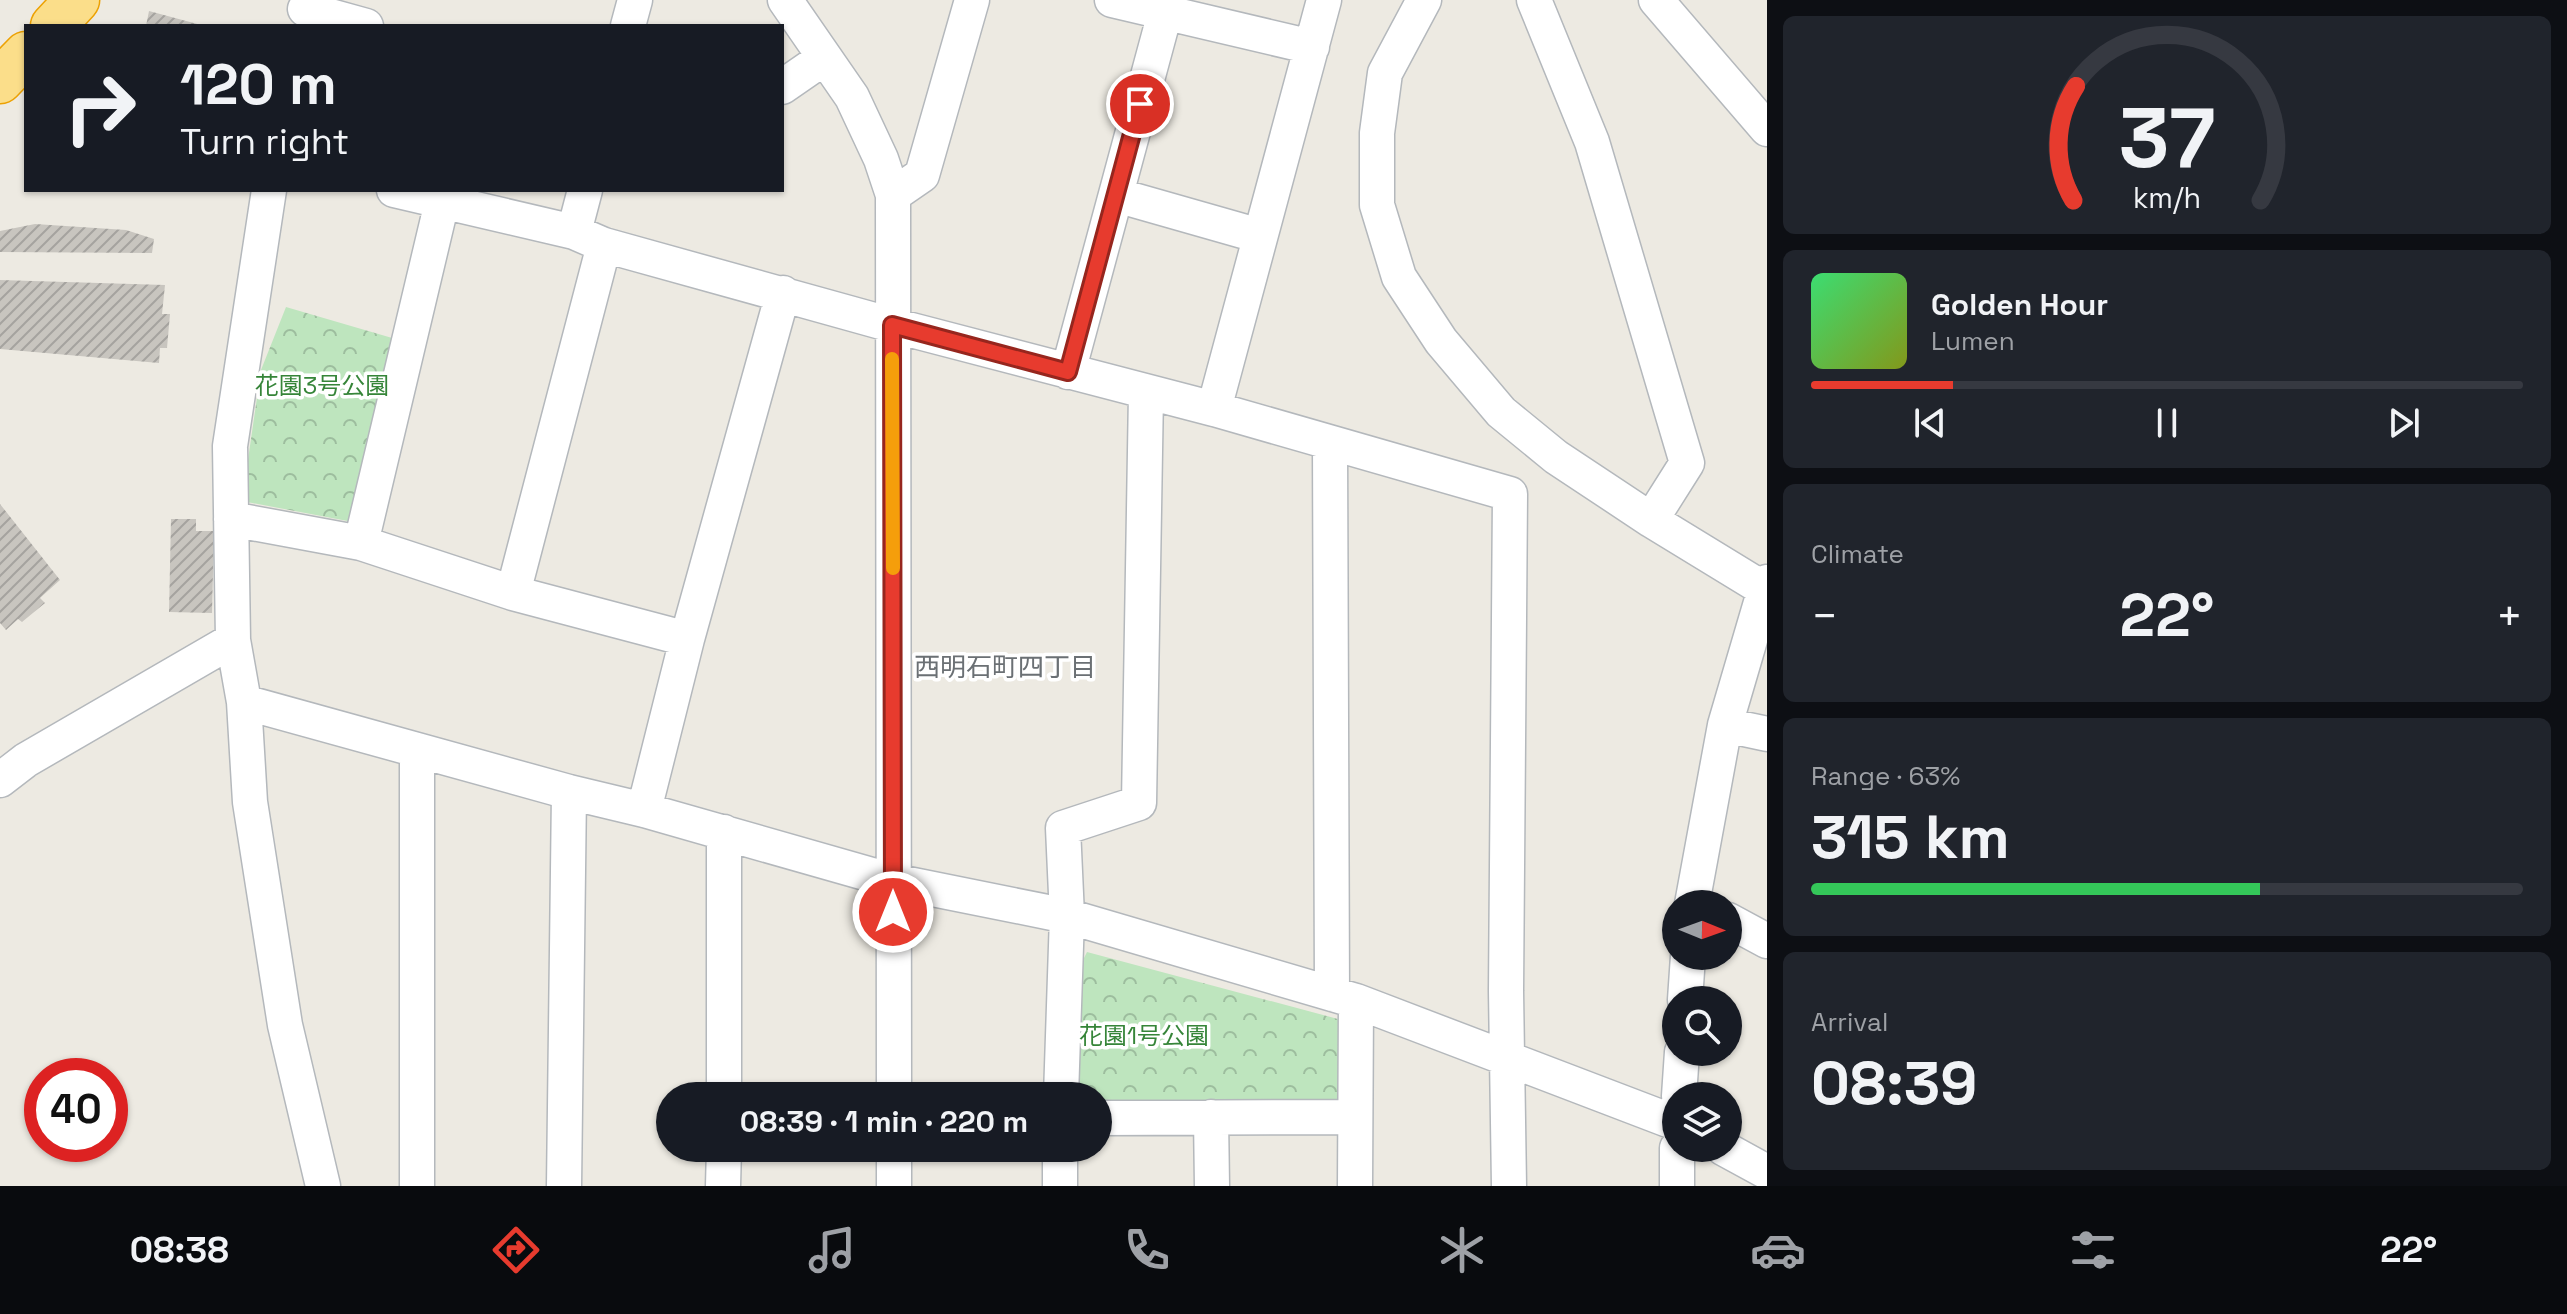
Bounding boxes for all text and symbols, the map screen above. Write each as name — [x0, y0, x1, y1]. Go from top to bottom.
text: 120 m — [180, 49, 337, 120]
icon: right — [48, 56, 152, 160]
pin — [1106, 70, 1174, 138]
icon: arrive — [1118, 82, 1162, 126]
text: 37 — [2119, 85, 2215, 191]
text: Turn right — [180, 119, 349, 165]
text: km/h — [2133, 180, 2201, 216]
text: Golden Hour — [1931, 285, 2108, 324]
text: Lumen — [1931, 324, 2015, 358]
park label: 花園3号公園 — [255, 370, 389, 401]
icon: previous — [1908, 401, 1952, 445]
icon: pause — [2145, 401, 2189, 445]
icon: next — [2382, 401, 2426, 445]
text: Climate — [1811, 537, 1904, 571]
text: 22° — [2120, 577, 2214, 654]
text: − — [1811, 588, 1838, 644]
text: + — [2496, 588, 2523, 644]
district label: 西明石町四丁目 — [914, 650, 1096, 684]
text: Range · 63% — [1811, 759, 1960, 793]
text: 315 km — [1811, 799, 2010, 876]
position arrow — [851, 870, 935, 954]
north arrow — [1662, 890, 1742, 970]
map controls — [1662, 890, 1742, 1162]
button: search — [1662, 986, 1742, 1066]
text: Arrival — [1811, 1005, 1888, 1039]
park label: 花園1号公園 — [1079, 1020, 1209, 1051]
text: 08:39 — [1811, 1045, 1977, 1122]
speed limit sign: 40 — [24, 1058, 128, 1162]
button: layers — [1662, 1082, 1742, 1162]
text: 08:39 · 1 min · 220 m — [740, 1102, 1028, 1141]
icon: directions — [488, 1222, 544, 1278]
icon: music — [804, 1222, 860, 1278]
icon: phone — [1119, 1222, 1175, 1278]
icon: climate — [1434, 1222, 1490, 1278]
icon: car — [1750, 1222, 1806, 1278]
icon: filters — [2065, 1222, 2121, 1278]
text: 08:38 — [130, 1227, 229, 1273]
text: 22° — [2380, 1227, 2437, 1273]

